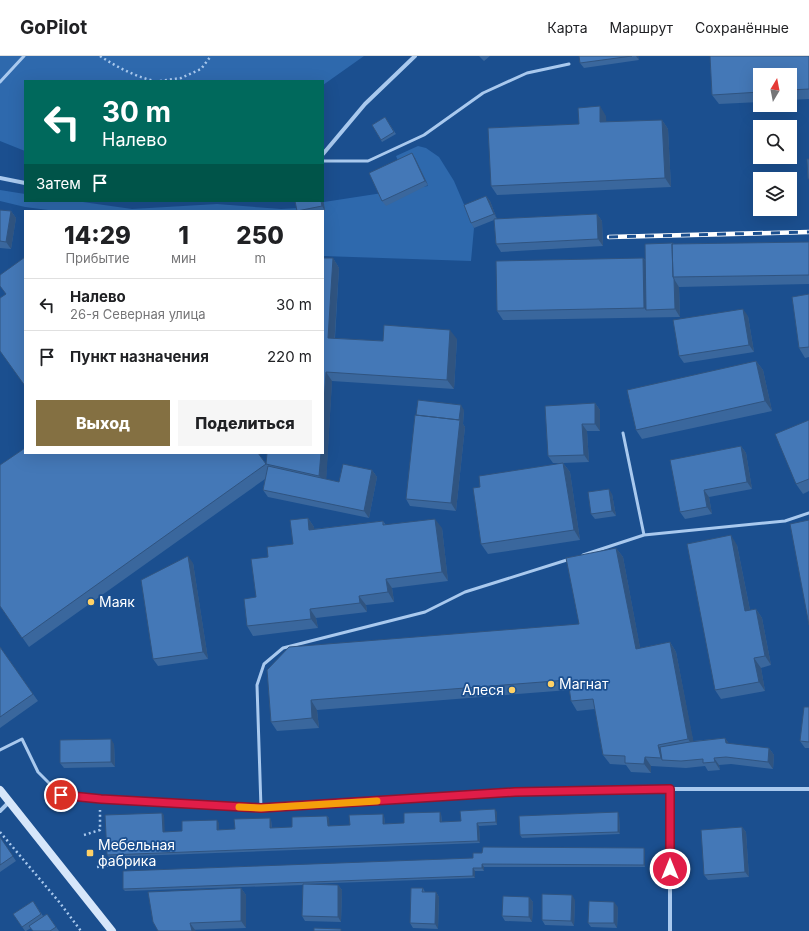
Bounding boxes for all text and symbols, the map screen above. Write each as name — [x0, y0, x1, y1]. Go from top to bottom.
text: GoPilot — [20, 16, 87, 39]
text: Карта — [547, 19, 588, 36]
text: Маршрут — [610, 19, 673, 36]
text: Сохранённые — [695, 19, 789, 36]
north arrow — [753, 68, 797, 112]
map controls — [753, 68, 797, 216]
text: 30 m — [102, 95, 171, 129]
icon: left — [36, 96, 88, 148]
button: search — [753, 120, 797, 164]
text: Налево — [102, 129, 167, 150]
icon: arrive — [89, 172, 111, 194]
button: layers — [753, 172, 797, 216]
text: Затем — [36, 174, 81, 193]
text: 14:29 — [64, 221, 131, 250]
text: 1 — [178, 221, 189, 250]
text: 250 — [236, 221, 284, 250]
text: Прибытие — [65, 250, 130, 266]
text: мин — [171, 250, 196, 266]
text: m — [254, 250, 266, 266]
text: Налево — [70, 287, 126, 306]
icon: left — [36, 294, 58, 316]
text: 30 m — [276, 295, 312, 314]
text: 26-я Северная улица — [70, 306, 206, 322]
icon: arrive — [36, 346, 58, 368]
text: Пункт назначения — [70, 347, 209, 366]
text: 220 m — [267, 347, 312, 366]
button: Выход — [36, 400, 170, 446]
button: Поделиться — [178, 400, 312, 446]
place label: Маяк — [99, 593, 135, 610]
marker: Маяк — [86, 597, 96, 607]
place label: Магнат — [559, 675, 609, 692]
marker: Магнат — [546, 679, 556, 689]
place label: Алеся — [462, 681, 504, 698]
marker: Алеся — [507, 685, 517, 695]
pin — [44, 778, 78, 812]
icon: arrive — [50, 784, 72, 806]
place label: Мебельная фабрика — [98, 836, 175, 869]
marker: Мебельная фабрика — [85, 848, 95, 858]
position arrow — [649, 848, 691, 890]

